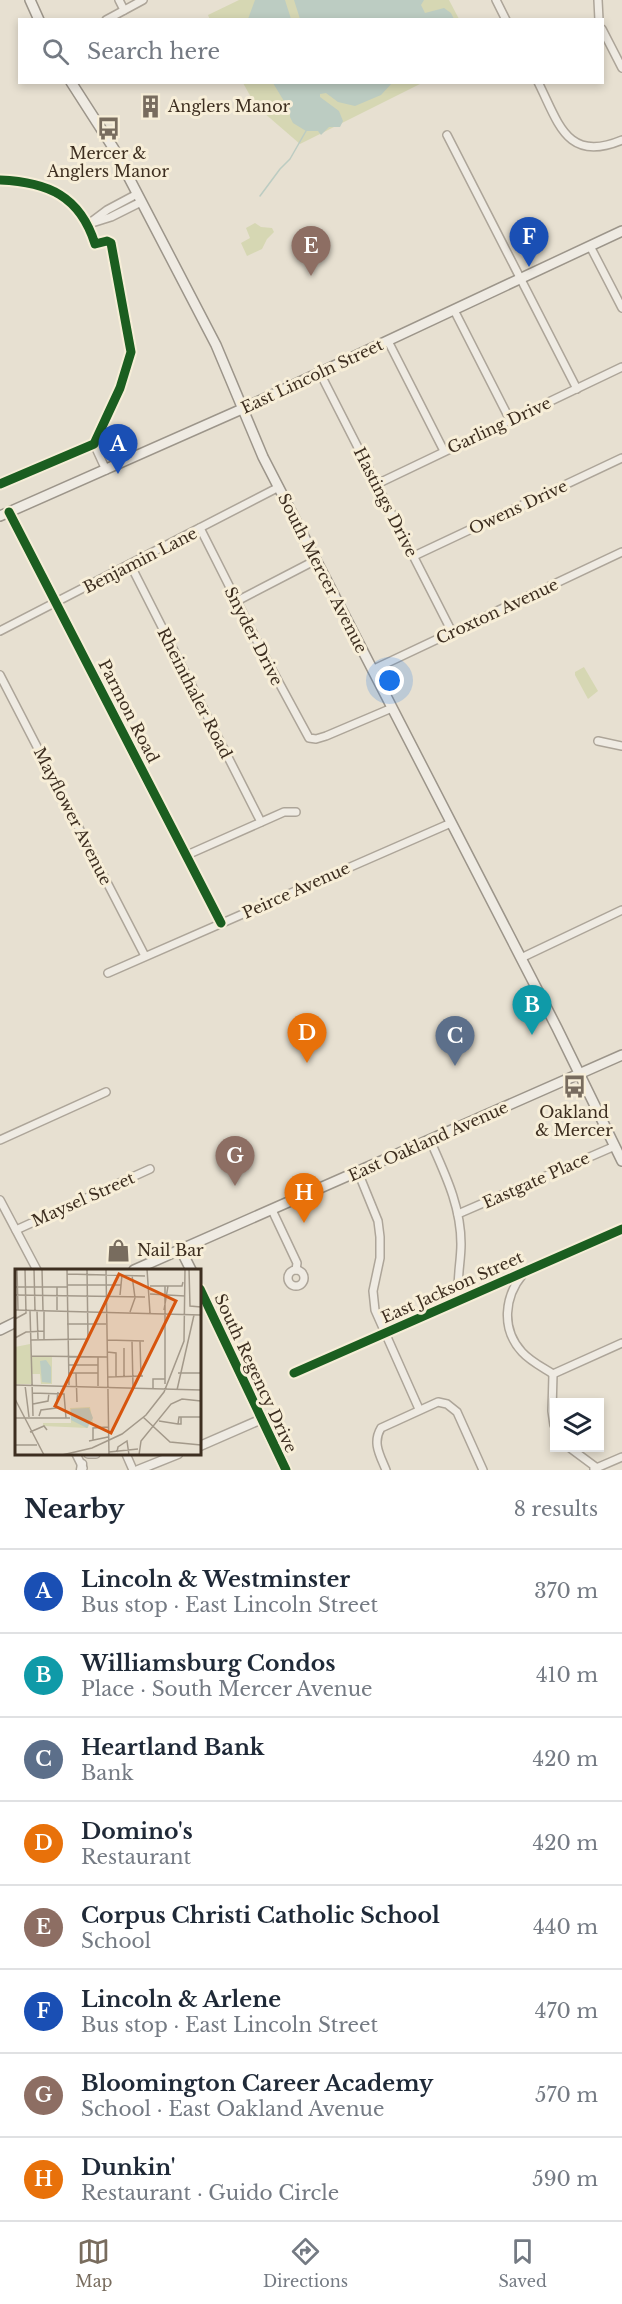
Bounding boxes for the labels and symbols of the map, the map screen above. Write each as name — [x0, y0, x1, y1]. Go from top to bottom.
building icon: Anglers Manor — [137, 93, 163, 119]
place label: Anglers Manor — [167, 96, 291, 116]
bus stop icon: Mercer & Anglers Manor — [95, 115, 121, 141]
place label: Mercer & Anglers Manor — [46, 143, 169, 181]
pin: F — [510, 218, 548, 267]
pin: E — [292, 226, 330, 276]
street label: East Lincoln Street — [238, 334, 386, 418]
street label: Garling Drive — [444, 392, 554, 458]
pin: A — [98, 424, 138, 474]
street label: Hastings Drive — [350, 444, 422, 560]
street label: Owens Drive — [466, 475, 570, 539]
street label: South Mercer Avenue — [274, 490, 372, 656]
street label: Benjamin Lane — [80, 523, 200, 597]
street label: Croxton Avenue — [433, 574, 561, 648]
street label: Snyder Drive — [220, 583, 288, 689]
street label: Rheinthaler Road — [153, 624, 237, 762]
street label: Parmon Road — [94, 656, 164, 766]
your location — [375, 666, 404, 695]
street label: Mayflower Avenue — [30, 744, 116, 888]
street label: Peirce Avenue — [239, 857, 353, 923]
pin: B — [512, 986, 552, 1035]
pin: D — [288, 1014, 326, 1063]
pin: C — [436, 1016, 474, 1066]
bus stop icon: Oakland & Mercer — [561, 1074, 587, 1100]
street label: East Oakland Avenue — [345, 1097, 511, 1185]
place label: Oakland & Mercer — [535, 1102, 613, 1140]
pin: G — [216, 1136, 254, 1186]
street label: Eastgate Place — [479, 1148, 593, 1212]
street label: Maysel Street — [29, 1167, 137, 1231]
pin: H — [284, 1174, 324, 1223]
shop icon: Nail Bar — [106, 1237, 132, 1263]
place label: Nail Bar — [137, 1240, 204, 1260]
street label: East Jackson Street — [378, 1247, 526, 1327]
inset map — [15, 1269, 201, 1455]
street label: South Regency Drive — [210, 1290, 302, 1456]

